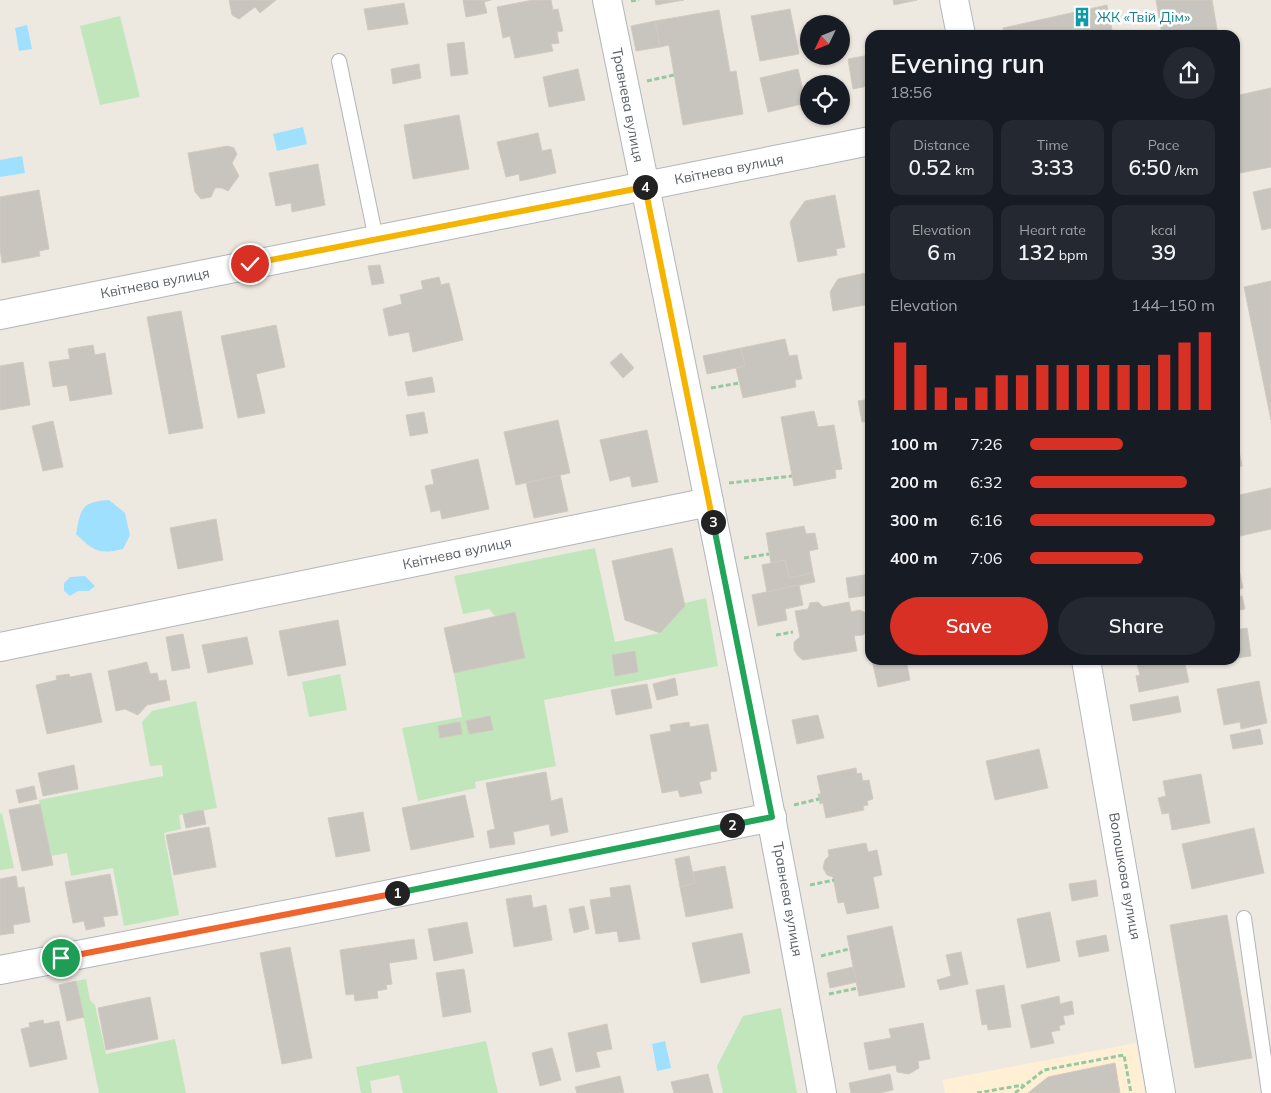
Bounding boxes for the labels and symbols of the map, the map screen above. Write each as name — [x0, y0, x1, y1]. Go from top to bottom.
building icon: ЖК «Твій Дім» — [1071, 6, 1093, 28]
place label: ЖК «Твій Дім» — [1097, 8, 1190, 26]
north arrow — [800, 15, 850, 65]
street label: Травнева вулиця — [608, 46, 648, 164]
street label: Квітнева вулиця — [673, 150, 785, 188]
pin: 4 — [632, 174, 658, 200]
pin — [229, 243, 271, 285]
street label: Квітнева вулиця — [99, 264, 211, 302]
pin: 3 — [700, 510, 726, 534]
street label: Квітнева вулиця — [401, 533, 513, 573]
street label: Волошкова вулиця — [1105, 811, 1145, 941]
pin: 2 — [720, 812, 744, 838]
street label: Травнева вулиця — [769, 840, 807, 958]
pin: 1 — [384, 880, 410, 906]
pin — [40, 937, 82, 979]

